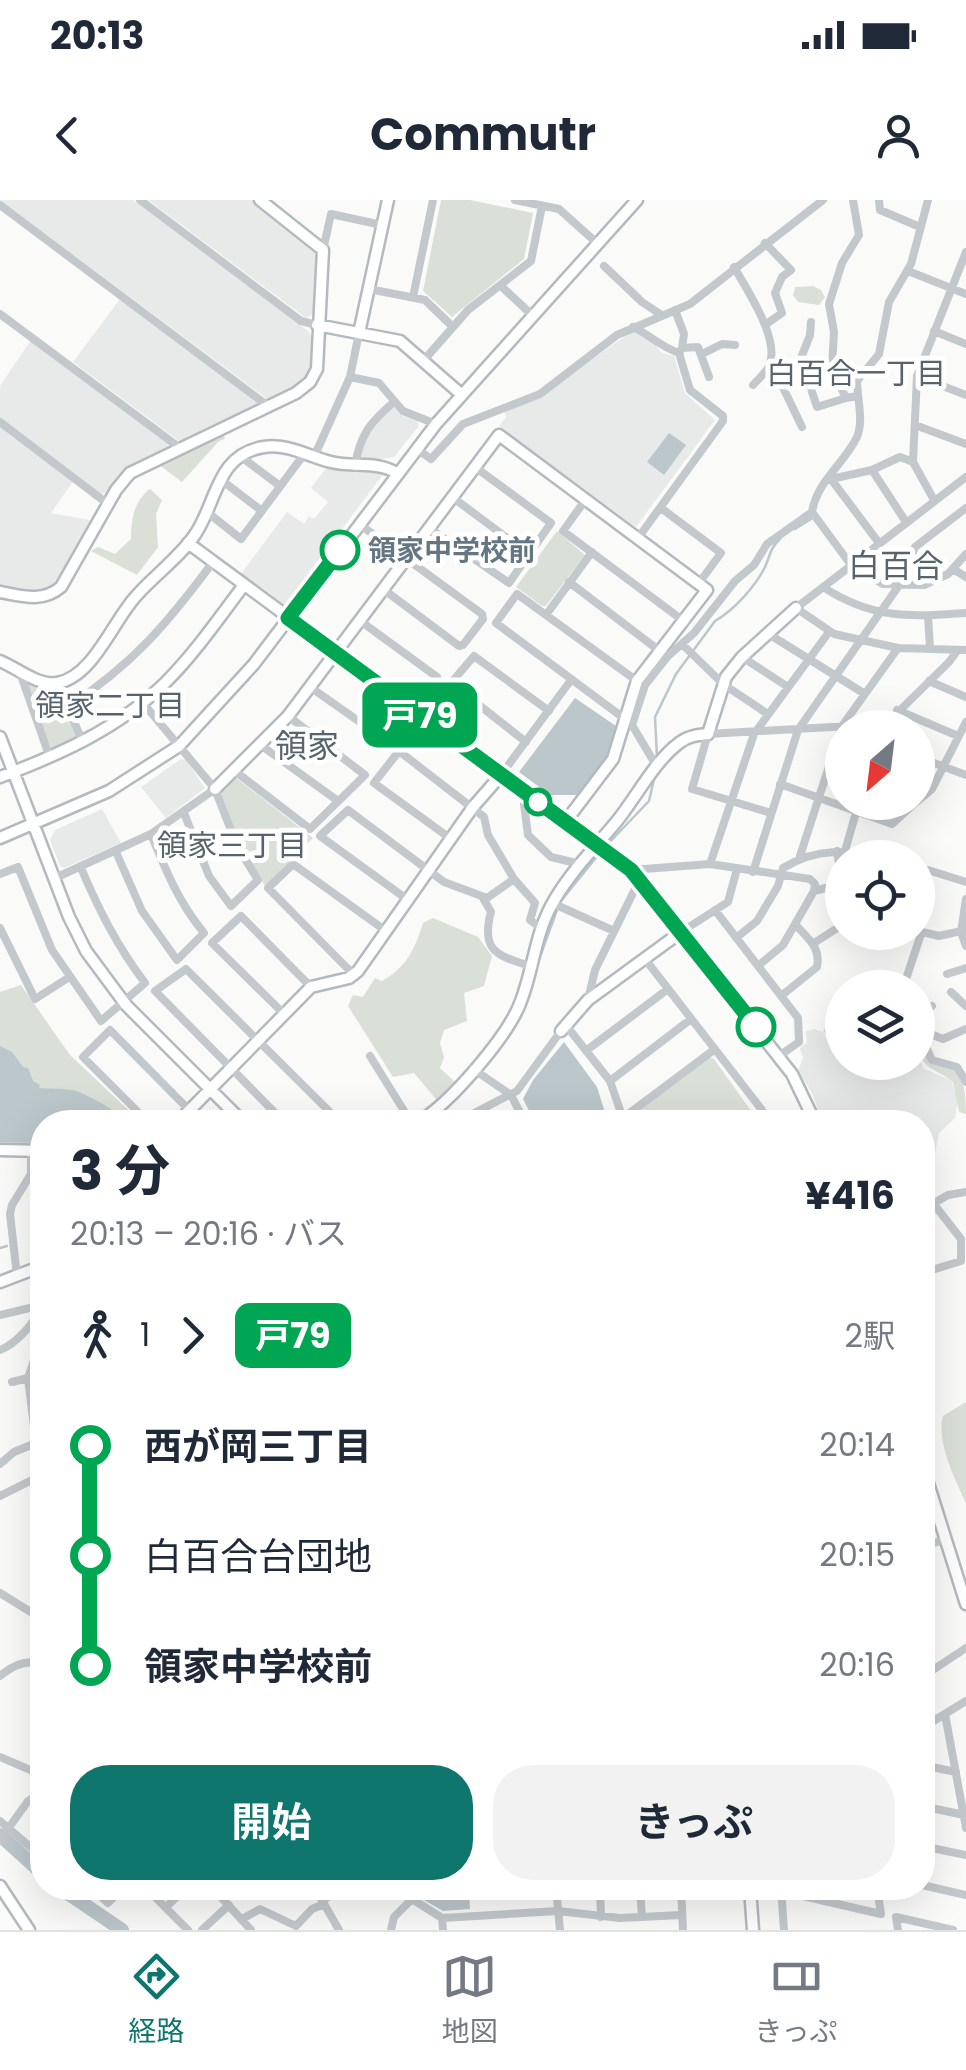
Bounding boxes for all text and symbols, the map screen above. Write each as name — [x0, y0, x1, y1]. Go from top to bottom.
text: 20:13 — [50, 9, 145, 62]
text: Commutr — [370, 103, 596, 166]
icon: back — [40, 108, 95, 163]
icon: person — [871, 108, 926, 163]
district label: 白百合一丁目 — [766, 352, 946, 395]
marker: 領家中学校前 — [321, 531, 359, 569]
place label: 領家中学校前 — [368, 531, 536, 570]
district label: 白百合 — [848, 543, 944, 588]
line badge: 戸79 — [362, 682, 478, 748]
district label: 領家二丁目 — [35, 684, 185, 727]
text: 戸79 — [382, 691, 458, 740]
north arrow — [825, 710, 935, 820]
map controls — [825, 710, 935, 1080]
district label: 領家 — [275, 723, 339, 768]
unlabelled marker — [525, 789, 551, 815]
district label: 領家三丁目 — [157, 824, 307, 867]
button: locate — [825, 840, 935, 950]
button: layers — [825, 970, 935, 1080]
unlabelled marker — [737, 1008, 775, 1046]
text: 3 分 — [70, 1132, 170, 1209]
text: ¥416 — [805, 1169, 895, 1222]
text: 20:13 – 20:16 · バス — [70, 1211, 347, 1256]
icon: walk — [70, 1308, 125, 1363]
icon: forward — [165, 1308, 220, 1363]
text: 戸79 — [255, 1311, 331, 1360]
text: 1 — [140, 1312, 150, 1357]
text: 2駅 — [845, 1313, 895, 1358]
text: 西が岡三丁目 — [144, 1420, 372, 1473]
text: 20:14 — [819, 1422, 895, 1467]
text: 白百合台団地 — [144, 1530, 372, 1583]
text: 20:15 — [819, 1532, 895, 1577]
text: 領家中学校前 — [144, 1640, 372, 1693]
text: 20:16 — [819, 1642, 895, 1687]
button: 開始 — [70, 1765, 473, 1880]
button: きっぷ — [493, 1765, 895, 1880]
tab: 経路 — [129, 1949, 185, 2053]
tab: 地図 — [442, 1949, 498, 2053]
tab: きっぷ — [755, 1949, 837, 2053]

